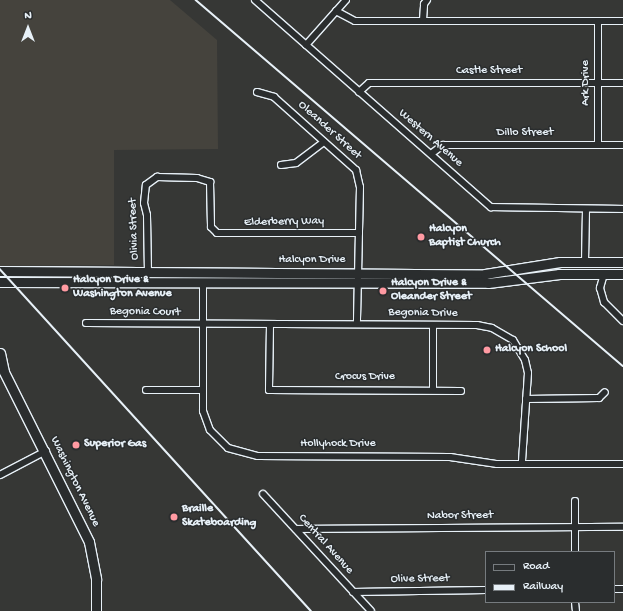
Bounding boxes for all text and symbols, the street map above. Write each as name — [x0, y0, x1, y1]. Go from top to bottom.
north arrow — [8, 8, 48, 48]
text: N — [24, 10, 32, 22]
street label: Ark Drive — [580, 60, 594, 106]
street label: Castle Street — [456, 65, 522, 79]
street label: Oleander Street — [294, 99, 364, 163]
street label: Western Avenue — [395, 107, 465, 171]
street label: Dillo Street — [497, 127, 553, 141]
street label: Olivia Street — [127, 198, 143, 260]
street label: Elderberry Way — [244, 215, 324, 231]
place label: Halcyon Baptist Church — [429, 223, 501, 251]
marker: Halcyon Baptist Church — [416, 232, 426, 242]
street label: Halcyon Drive — [278, 254, 346, 268]
place label: Halcyon Drive & Washington Avenue — [73, 274, 172, 302]
place label: Halcyon Drive & Oleander Street — [391, 277, 472, 305]
marker: Halcyon Drive & Washington Avenue — [60, 283, 70, 293]
marker: Halcyon Drive & Oleander Street — [378, 286, 388, 296]
street label: Begonia Court — [110, 305, 180, 321]
street label: Begonia Drive — [388, 306, 458, 322]
place label: Halcyon School — [495, 343, 567, 357]
marker: Halcyon School — [482, 345, 492, 355]
street label: Crocus Drive — [335, 371, 395, 385]
street label: Washington Avenue — [46, 435, 102, 529]
place label: Superior Gas — [84, 438, 146, 452]
street label: Hollyhock Drive — [300, 438, 376, 452]
marker: Superior Gas — [71, 440, 81, 450]
place label: Braille Skateboarding — [182, 503, 256, 531]
street label: Nabor Street — [427, 510, 493, 524]
marker: Braille Skateboarding — [169, 512, 179, 522]
street label: Central Avenue — [294, 512, 356, 578]
legend — [485, 551, 615, 603]
text: Road — [523, 560, 549, 574]
street label: Olive Street — [390, 572, 450, 588]
text: Railway — [523, 580, 563, 594]

